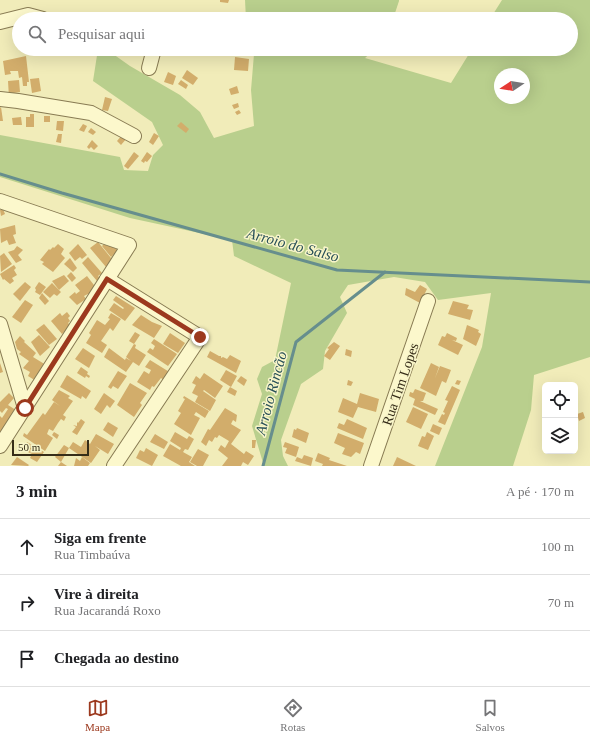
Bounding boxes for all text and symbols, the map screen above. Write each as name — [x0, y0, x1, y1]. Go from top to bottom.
search box — [12, 12, 578, 56]
icon: search — [26, 23, 48, 45]
text: Pesquisar aqui — [58, 26, 145, 42]
north arrow — [494, 68, 530, 104]
water label: Arroio do Salso — [244, 225, 341, 265]
route end — [191, 328, 209, 346]
street label: Rua Tim Lopes — [379, 341, 422, 427]
water label: Arroio Rincão — [252, 349, 290, 437]
map controls — [542, 382, 578, 454]
button: locate — [542, 382, 578, 418]
route start — [16, 399, 34, 417]
button: layers — [542, 418, 578, 454]
scale bar — [12, 438, 89, 457]
text: 50 m — [18, 441, 40, 453]
text: 3 min — [16, 482, 57, 501]
text: A pé · 170 m — [506, 484, 574, 499]
text: Siga em frente — [54, 530, 146, 546]
icon: ahead — [16, 536, 38, 558]
text: 100 m — [541, 539, 574, 554]
text: Rua Timbaúva — [54, 547, 130, 562]
text: Vire à direita — [54, 586, 139, 602]
icon: right — [16, 592, 38, 614]
text: 70 m — [548, 595, 574, 610]
text: Rua Jacarandá Roxo — [54, 603, 161, 618]
icon: arrive — [16, 648, 38, 670]
text: Chegada ao destino — [54, 650, 179, 666]
tab: Mapa — [85, 697, 110, 733]
tab: Rotas — [280, 697, 305, 733]
tab: Salvos — [476, 697, 505, 733]

